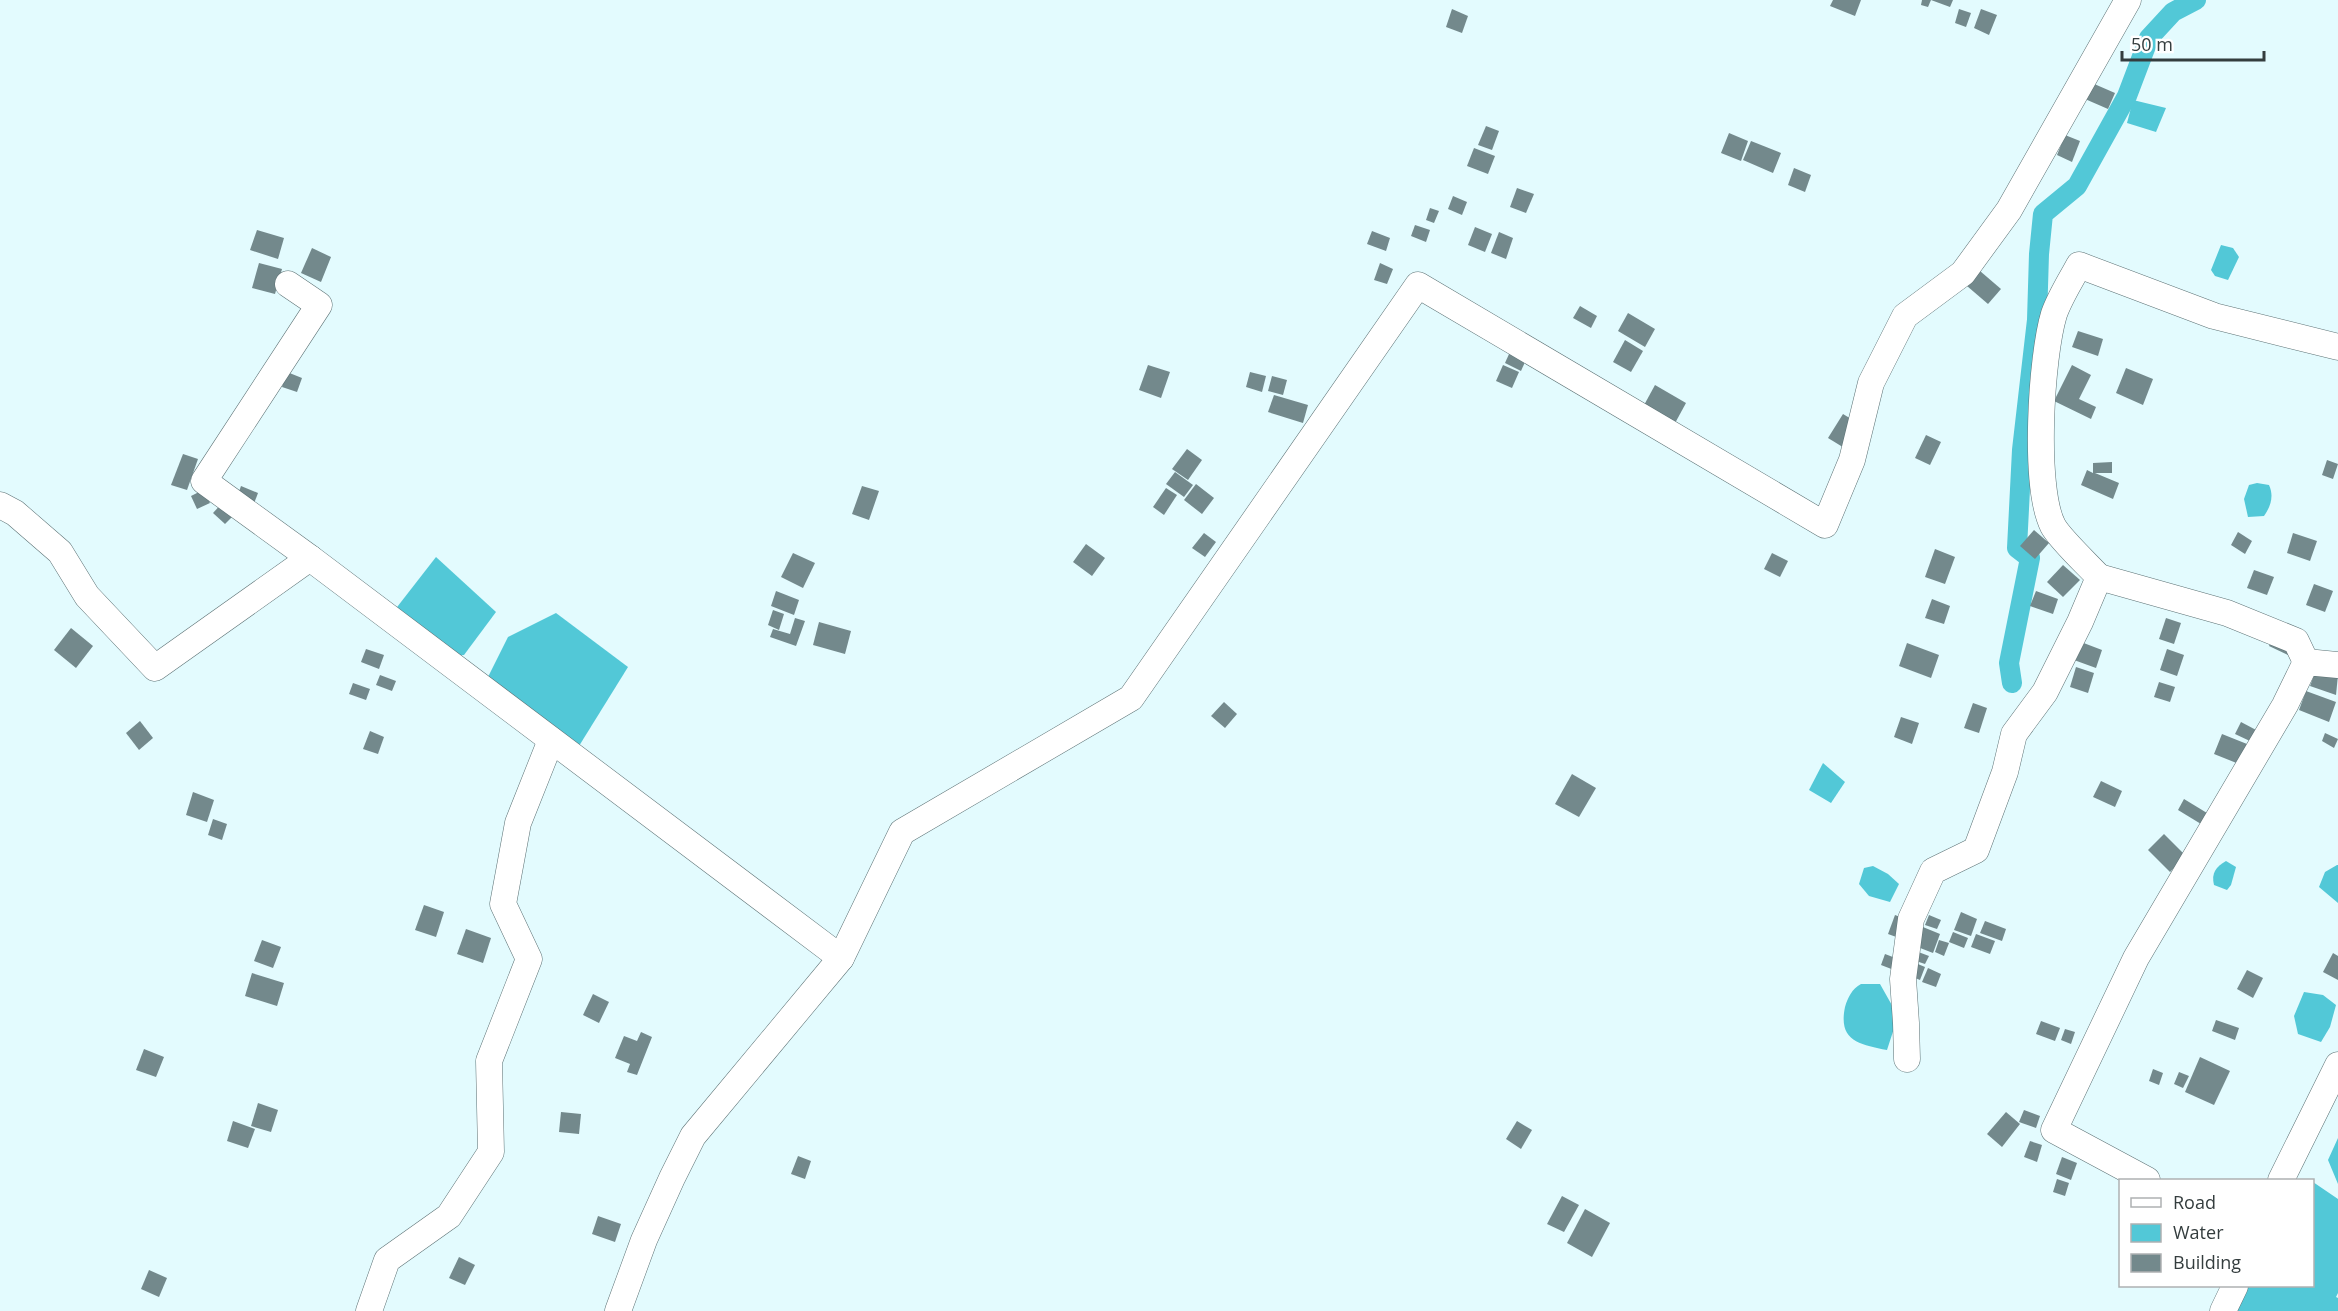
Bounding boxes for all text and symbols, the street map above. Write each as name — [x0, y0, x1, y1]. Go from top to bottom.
scale bar — [2122, 24, 2264, 62]
text: 50 m — [2131, 32, 2173, 56]
legend — [2119, 1179, 2314, 1287]
text: Road — [2173, 1190, 2216, 1214]
text: Water — [2173, 1220, 2224, 1244]
text: Building — [2173, 1250, 2241, 1274]

